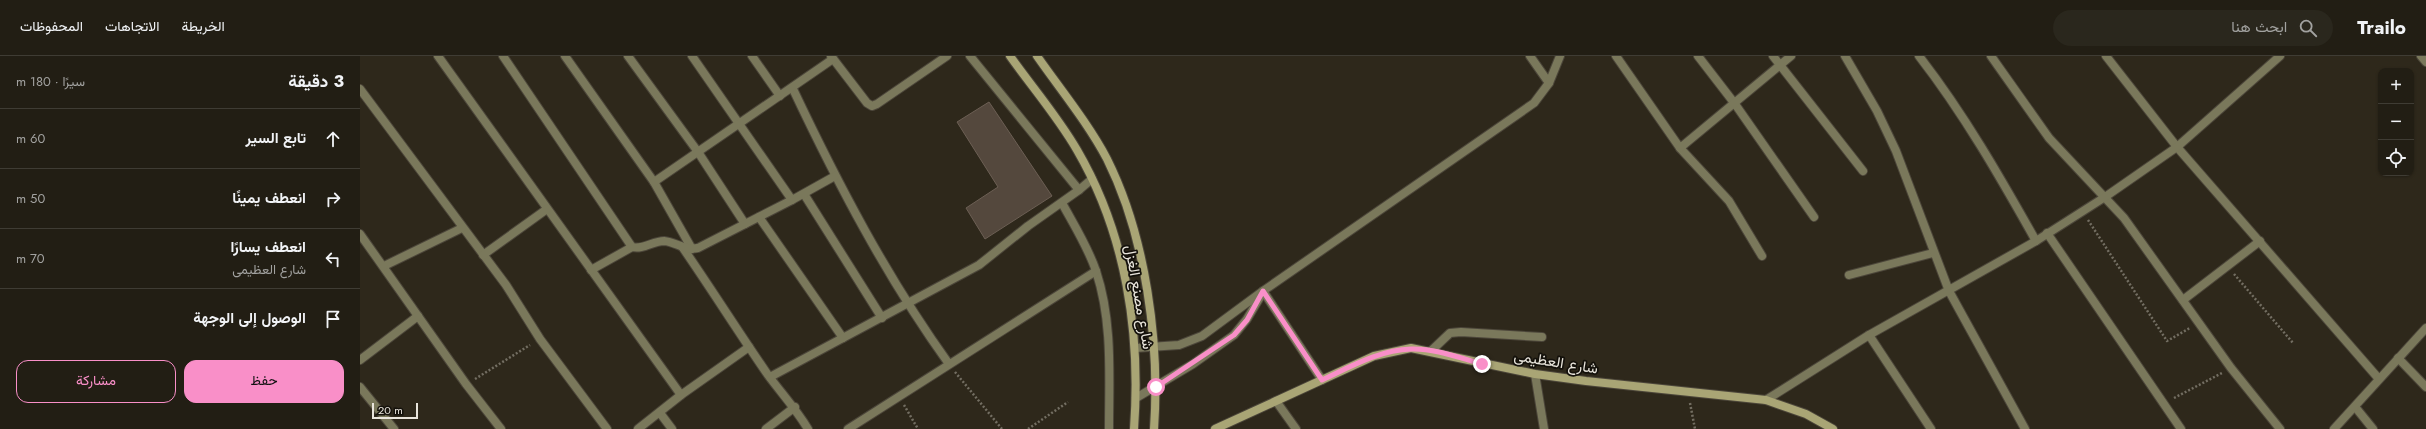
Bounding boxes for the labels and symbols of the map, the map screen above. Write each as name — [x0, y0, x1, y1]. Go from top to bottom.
street label: شارع مصنع الغزل — [1119, 243, 1159, 351]
street label: شارع العظيمى — [1512, 344, 1600, 380]
route end — [1473, 355, 1491, 373]
route start — [1147, 378, 1165, 396]
scale bar — [372, 401, 418, 420]

